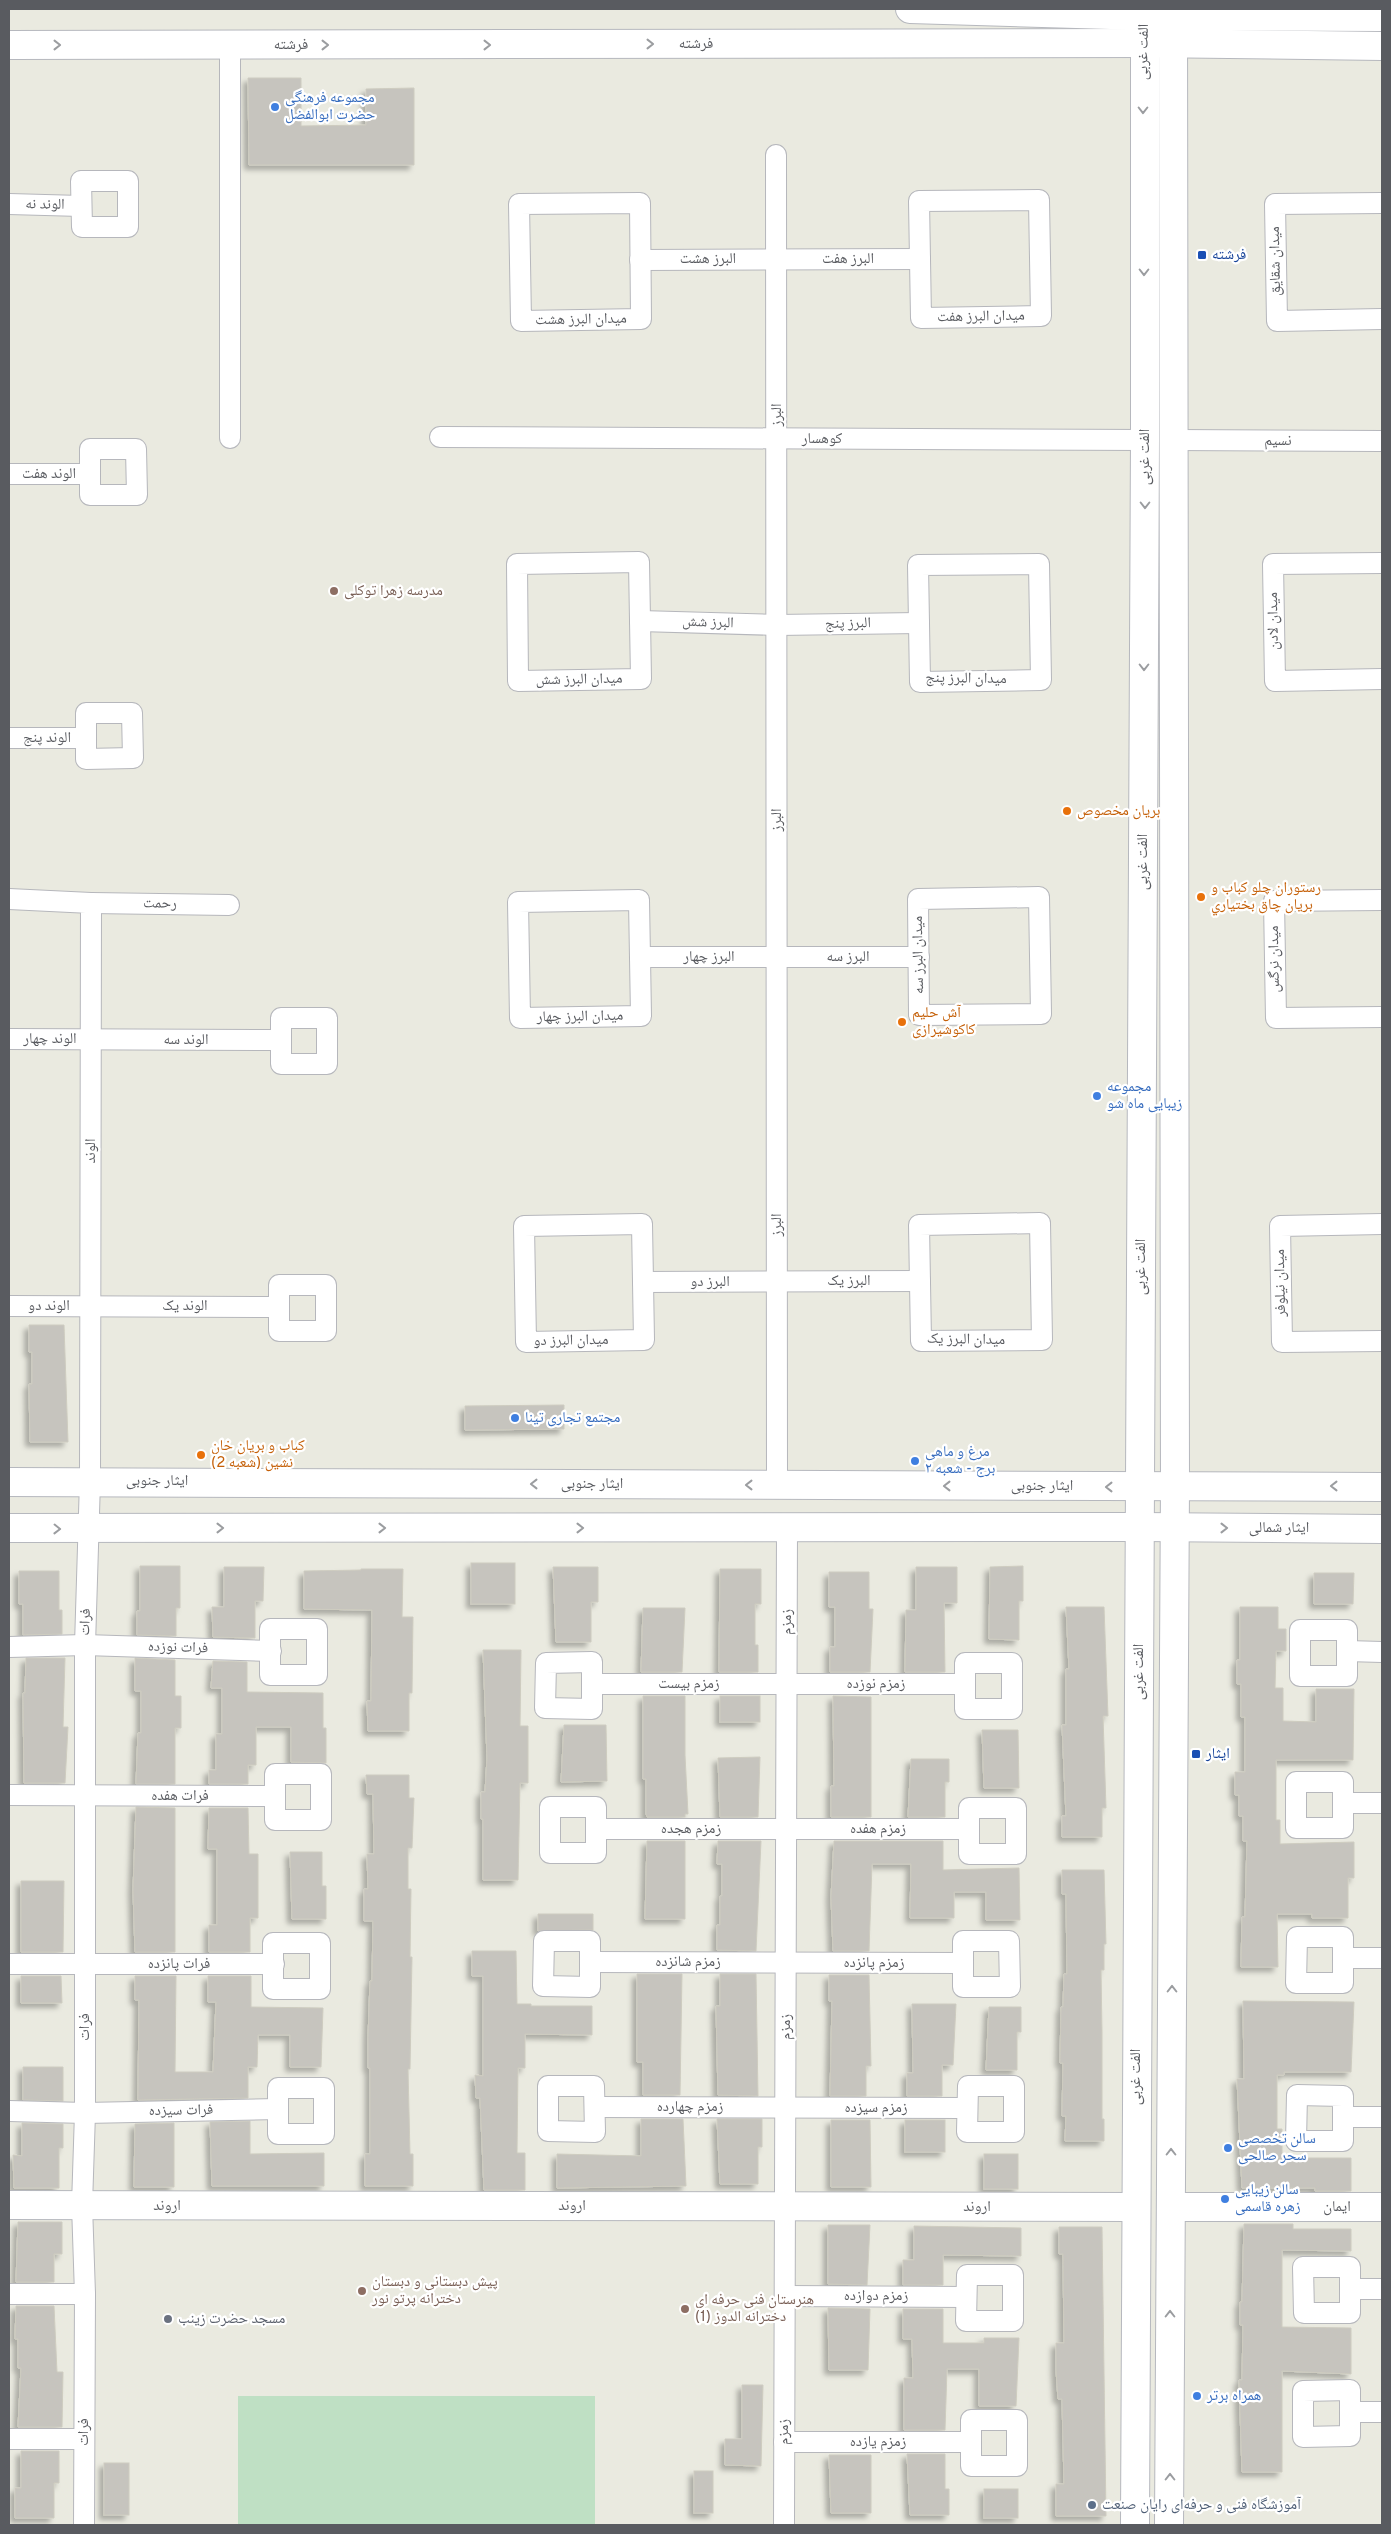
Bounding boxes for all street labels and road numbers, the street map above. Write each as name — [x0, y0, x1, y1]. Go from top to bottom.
street label: الفت غربی — [1134, 24, 1154, 80]
street label: فرشته — [679, 35, 713, 54]
street label: فرشته — [274, 36, 308, 55]
street label: الوند نه — [25, 195, 65, 215]
street label: میدان شقایق — [1266, 226, 1286, 296]
street label: البرز هشت — [680, 250, 736, 269]
street label: البرز هفت — [822, 250, 874, 269]
street label: میدان البرز هفت — [937, 307, 1025, 327]
street label: میدان البرز هشت — [535, 310, 627, 330]
street label: البرز — [768, 404, 787, 427]
street label: الفت غربی — [1136, 429, 1155, 485]
street label: کوهسار — [801, 430, 842, 449]
street label: نسیم — [1264, 432, 1292, 451]
street label: الوند هفت — [22, 465, 76, 484]
street label: میدان لادن — [1264, 592, 1284, 650]
street label: البرز شش — [682, 613, 734, 633]
street label: البرز پنج — [825, 614, 871, 634]
street label: میدان البرز پنج — [925, 669, 1007, 689]
street label: میدان البرز شش — [535, 670, 623, 690]
street label: الوند پنج — [23, 729, 71, 748]
street label: البرز — [768, 809, 787, 832]
street label: الفت غربی — [1134, 834, 1153, 890]
street label: رحمت — [143, 894, 177, 914]
street label: میدان البرز سه — [909, 915, 929, 994]
street label: میدان نرگس — [1265, 925, 1285, 993]
street label: البرز چهار — [682, 948, 735, 967]
street label: البرز سه — [826, 948, 870, 967]
street label: میدان البرز چهار — [536, 1007, 624, 1027]
street label: الوند چهار — [22, 1030, 77, 1049]
street label: الوند سه — [163, 1031, 209, 1050]
street label: الوند — [82, 1138, 101, 1164]
street label: البرز — [768, 1214, 787, 1237]
street label: الفت غربی — [1132, 1239, 1151, 1295]
street label: میدان نیلوفر — [1271, 1249, 1291, 1318]
street label: البرز یک — [827, 1272, 871, 1291]
street label: البرز دو — [690, 1273, 730, 1292]
street label: الوند دو — [28, 1297, 70, 1316]
street label: الوند یک — [162, 1297, 208, 1316]
street label: میدان البرز یک — [927, 1330, 1006, 1350]
street label: میدان البرز دو — [533, 1331, 609, 1351]
street label: ایثار جنوبی — [126, 1472, 188, 1491]
street label: ایثار جنوبی — [561, 1475, 623, 1494]
street label: ایثار جنوبی — [1011, 1477, 1073, 1496]
street label: ایثار شمالی — [1249, 1519, 1309, 1538]
street label: فرات — [76, 1608, 96, 1636]
street label: زمزم — [778, 1609, 797, 1635]
street label: فرات نوزده — [148, 1637, 208, 1659]
street label: الفت غربی — [1130, 1644, 1149, 1700]
street label: زمزم بیست — [658, 1675, 720, 1694]
street label: زمزم نوزده — [847, 1675, 906, 1694]
street label: فرات هفده — [151, 1787, 209, 1806]
street label: زمزم هجده — [661, 1820, 721, 1839]
street label: زمزم هفده — [850, 1820, 906, 1839]
street label: زمزم شانزده — [655, 1953, 721, 1972]
street label: زمزم پانزده — [843, 1954, 905, 1973]
street label: فرات پانزده — [148, 1955, 210, 1974]
street label: فرات — [76, 2013, 95, 2041]
street label: زمزم — [777, 2014, 796, 2040]
street label: الفت غربی — [1127, 2049, 1146, 2105]
street label: زمزم چهارده — [657, 2098, 724, 2117]
street label: زمزم سیزده — [844, 2099, 908, 2118]
street label: فرات سیزده — [148, 2101, 214, 2121]
street label: اروند — [153, 2197, 181, 2216]
street label: اروند — [558, 2197, 586, 2216]
street label: اروند — [963, 2198, 991, 2217]
street label: ایمان — [1323, 2198, 1351, 2217]
street label: زمزم دوازده — [844, 2287, 908, 2306]
street label: فرات — [75, 2418, 94, 2446]
street label: زمزم — [775, 2419, 794, 2445]
street label: زمزم یازده — [850, 2433, 907, 2452]

